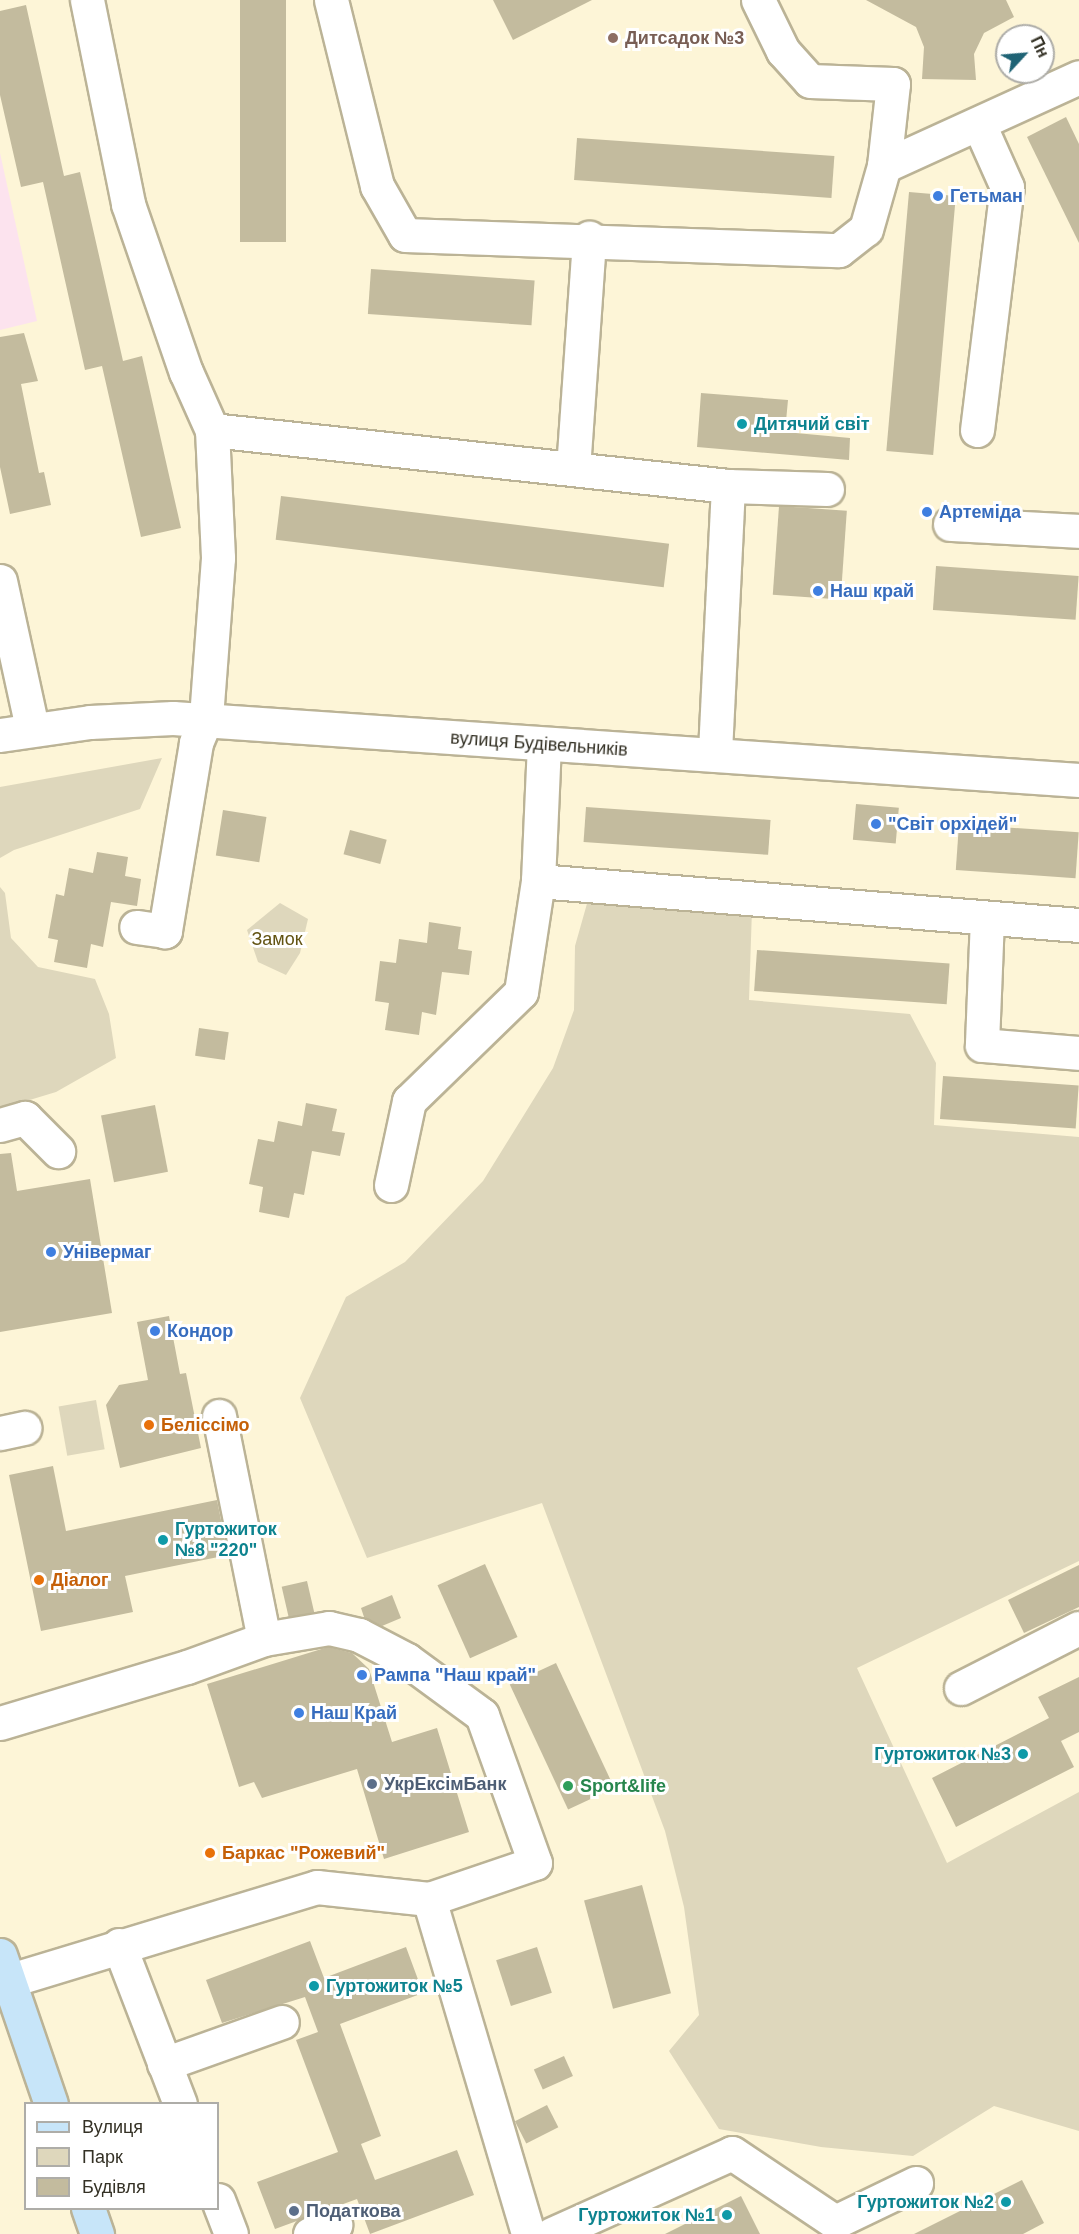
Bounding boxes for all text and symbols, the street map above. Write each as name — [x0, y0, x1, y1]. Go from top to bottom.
north arrow — [995, 24, 1055, 84]
place label: Дитсадок №3 — [625, 27, 744, 49]
marker: Дитсадок №3 — [606, 31, 620, 45]
text: Пн — [1028, 34, 1052, 60]
place label: Гетьман — [950, 185, 1023, 207]
marker: Гетьман — [931, 189, 945, 203]
place label: Дитячий світ — [754, 413, 870, 435]
marker: Дитячий світ — [735, 417, 749, 431]
place label: Артеміда — [939, 501, 1021, 523]
marker: Артеміда — [920, 505, 934, 519]
place label: Наш край — [830, 580, 914, 602]
marker: Наш край — [811, 584, 825, 598]
street label: вулиця Будівельників — [450, 727, 628, 761]
place label: "Світ орхідей" — [888, 813, 1017, 835]
marker: "Світ орхідей" — [869, 817, 883, 831]
park label: Замок — [251, 928, 303, 950]
place label: Універмаг — [63, 1241, 152, 1263]
marker: Універмаг — [44, 1245, 58, 1259]
place label: Кондор — [167, 1320, 233, 1342]
marker: Кондор — [148, 1324, 162, 1338]
place label: Беліссімо — [161, 1414, 249, 1436]
marker: Беліссімо — [142, 1418, 156, 1432]
place label: Гуртожиток №8 "220" — [175, 1519, 277, 1562]
marker: Гуртожиток №8 "220" — [156, 1533, 170, 1547]
place label: Діалог — [51, 1569, 109, 1591]
marker: Діалог — [32, 1573, 46, 1587]
place label: Рампа "Наш край" — [374, 1664, 536, 1686]
marker: Рампа "Наш край" — [355, 1668, 369, 1682]
place label: Наш Край — [311, 1702, 397, 1724]
marker: Наш Край — [292, 1706, 306, 1720]
place label: Гуртожиток №3 — [874, 1743, 1011, 1765]
marker: Гуртожиток №3 — [1016, 1747, 1030, 1761]
place label: УкрЕксімБанк — [384, 1773, 506, 1795]
place label: Sport&life — [580, 1775, 666, 1797]
marker: УкрЕксімБанк — [365, 1777, 379, 1791]
marker: Sport&life — [561, 1779, 575, 1793]
place label: Баркас "Рожевий" — [222, 1842, 385, 1864]
marker: Баркас "Рожевий" — [203, 1846, 217, 1860]
place label: Гуртожиток №5 — [326, 1975, 463, 1997]
marker: Гуртожиток №5 — [307, 1979, 321, 1993]
legend — [24, 2102, 219, 2210]
text: Вулиця — [82, 2117, 143, 2137]
text: Парк — [82, 2147, 123, 2167]
text: Будівля — [82, 2177, 146, 2197]
place label: Гуртожиток №2 — [857, 2191, 994, 2213]
marker: Гуртожиток №2 — [999, 2195, 1013, 2209]
place label: Податкова — [306, 2200, 401, 2222]
marker: Податкова — [287, 2204, 301, 2218]
place label: Гуртожиток №1 — [578, 2204, 715, 2226]
marker: Гуртожиток №1 — [720, 2208, 734, 2222]

